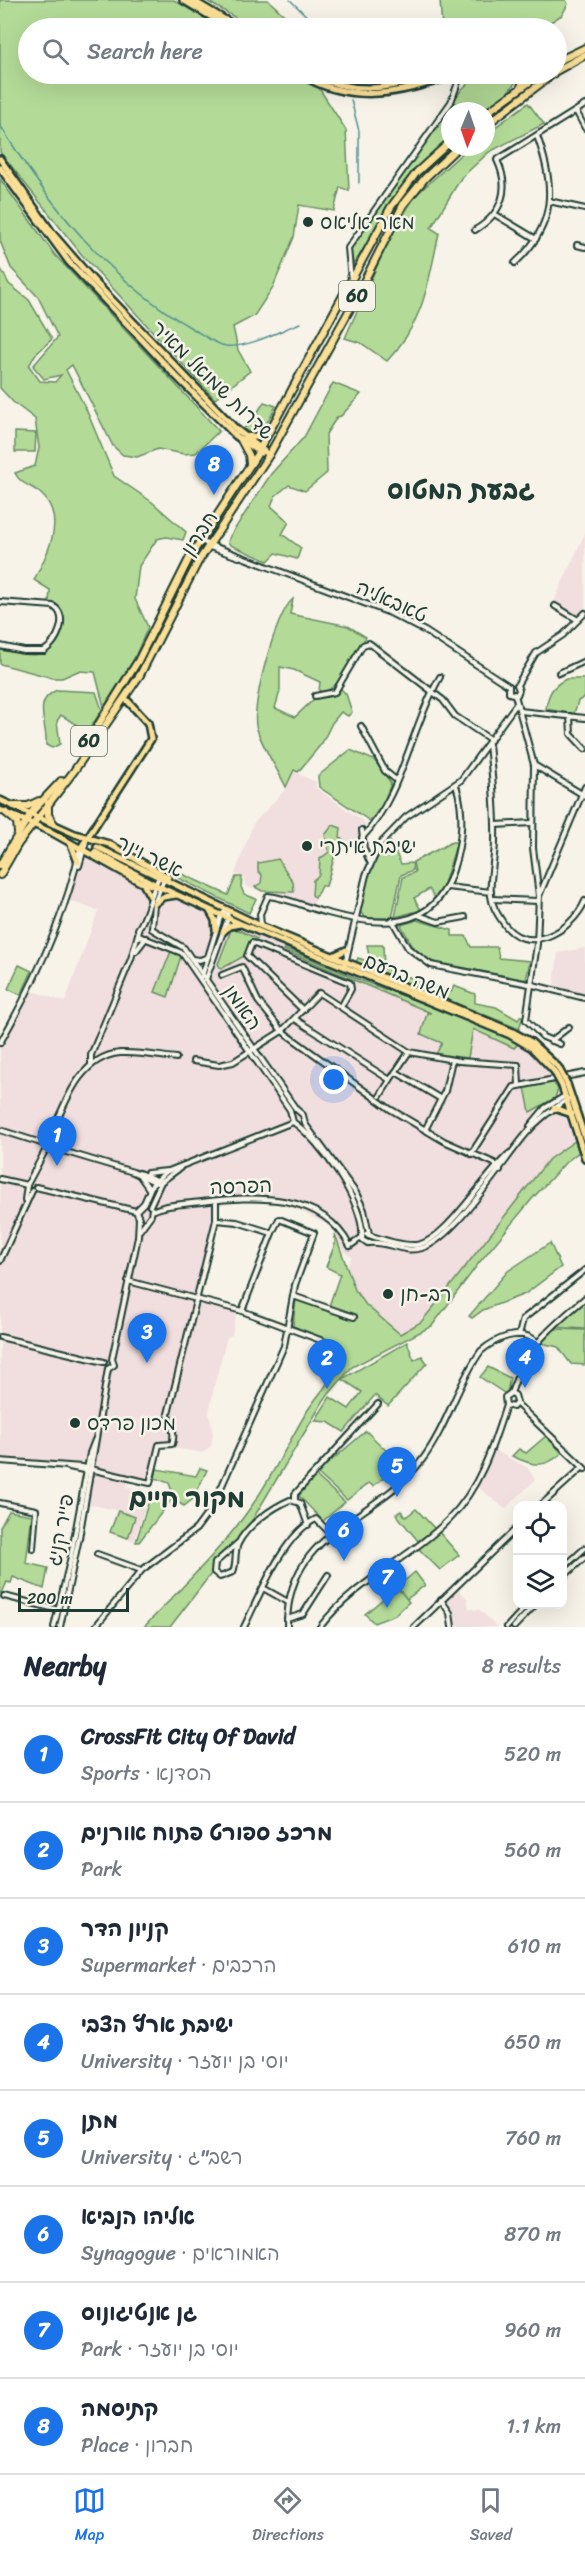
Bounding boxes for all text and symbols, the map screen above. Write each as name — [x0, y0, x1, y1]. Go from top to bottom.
search box — [18, 18, 567, 84]
text: Search here — [87, 32, 203, 71]
icon: search — [39, 35, 72, 68]
north arrow — [441, 102, 495, 156]
place label: מאר אליאס — [320, 205, 415, 240]
marker: מאר אליאס — [301, 215, 315, 229]
road number: 60 — [339, 281, 375, 311]
street label: שדרות שמואל מאיר — [143, 312, 283, 449]
pin: 8 — [194, 446, 234, 495]
district label: גבעת המטוס — [387, 467, 535, 513]
street label: חברון — [171, 503, 227, 563]
street label: טאבאליה — [350, 570, 433, 633]
road number: 60 — [71, 726, 107, 756]
street label: אשר וינר — [110, 825, 189, 888]
place label: ישיבת איתרי — [319, 829, 417, 864]
marker: ישיבת איתרי — [300, 839, 314, 853]
street label: משה ברעם — [358, 943, 455, 1010]
street label: האומן — [214, 977, 271, 1038]
your location — [319, 1065, 348, 1094]
pin: 1 — [38, 1116, 76, 1166]
street label: הפרסה — [209, 1168, 273, 1205]
place label: רב-חן — [400, 1277, 452, 1312]
marker: רב-חן — [381, 1287, 395, 1301]
pin: 3 — [128, 1314, 166, 1363]
pin: 4 — [506, 1338, 544, 1388]
pin: 2 — [308, 1340, 346, 1389]
place label: מכון פרדס — [87, 1406, 176, 1441]
marker: מכון פרדס — [68, 1416, 82, 1430]
pin: 5 — [378, 1448, 416, 1497]
district label: מקור חיים — [129, 1475, 245, 1521]
street label: פייר קניג — [36, 1491, 85, 1569]
map controls — [513, 1501, 567, 1609]
button: locate — [513, 1501, 567, 1555]
pin: 6 — [324, 1512, 364, 1561]
button: layers — [513, 1555, 567, 1609]
pin: 7 — [368, 1558, 406, 1608]
text: 200 m — [27, 1584, 73, 1613]
scale bar — [18, 1585, 129, 1612]
text: Nearby — [24, 1643, 106, 1689]
text: 8 results — [482, 1649, 561, 1684]
text: CrossFit City Of David — [81, 1717, 295, 1756]
text: 1 — [39, 1737, 48, 1772]
text: 520 m — [504, 1737, 561, 1772]
text: Sports · הסדנא — [81, 1756, 212, 1791]
text: מרכז ספורט פתוח אורנים — [81, 1813, 332, 1852]
text: 2 — [38, 1833, 49, 1868]
text: 560 m — [504, 1833, 561, 1868]
text: Park — [81, 1852, 122, 1887]
text: קניון הדר — [81, 1909, 169, 1948]
text: 3 — [38, 1929, 49, 1964]
text: 610 m — [508, 1929, 561, 1964]
text: Supermarket · הרכבים — [81, 1948, 277, 1983]
text: ישיבת ארץ הצבי — [81, 2005, 234, 2044]
text: 4 — [37, 2025, 50, 2060]
text: 650 m — [504, 2025, 561, 2060]
text: University · יוסי בן יועזר — [81, 2044, 289, 2079]
text: מתן — [81, 2101, 118, 2140]
text: 5 — [37, 2121, 50, 2156]
text: 760 m — [505, 2121, 561, 2156]
text: University · רשב"ג — [81, 2140, 243, 2175]
text: אליהו הנביא — [81, 2197, 195, 2236]
text: 6 — [38, 2217, 49, 2252]
text: 870 m — [504, 2217, 561, 2252]
text: Synagogue · האמוראים — [81, 2236, 280, 2271]
text: גן אנטיגונוס — [81, 2293, 197, 2332]
text: 7 — [38, 2313, 49, 2348]
text: 960 m — [504, 2313, 561, 2348]
text: Park · יוסי בן יועזר — [81, 2332, 239, 2367]
text: קתיסמה — [81, 2389, 158, 2428]
text: 8 — [37, 2409, 50, 2444]
text: 1.1 km — [507, 2409, 561, 2444]
text: Place · חברון — [81, 2428, 193, 2463]
tab: Map — [73, 2484, 106, 2549]
tab: Directions — [252, 2484, 324, 2549]
tab: Saved — [470, 2484, 512, 2549]

